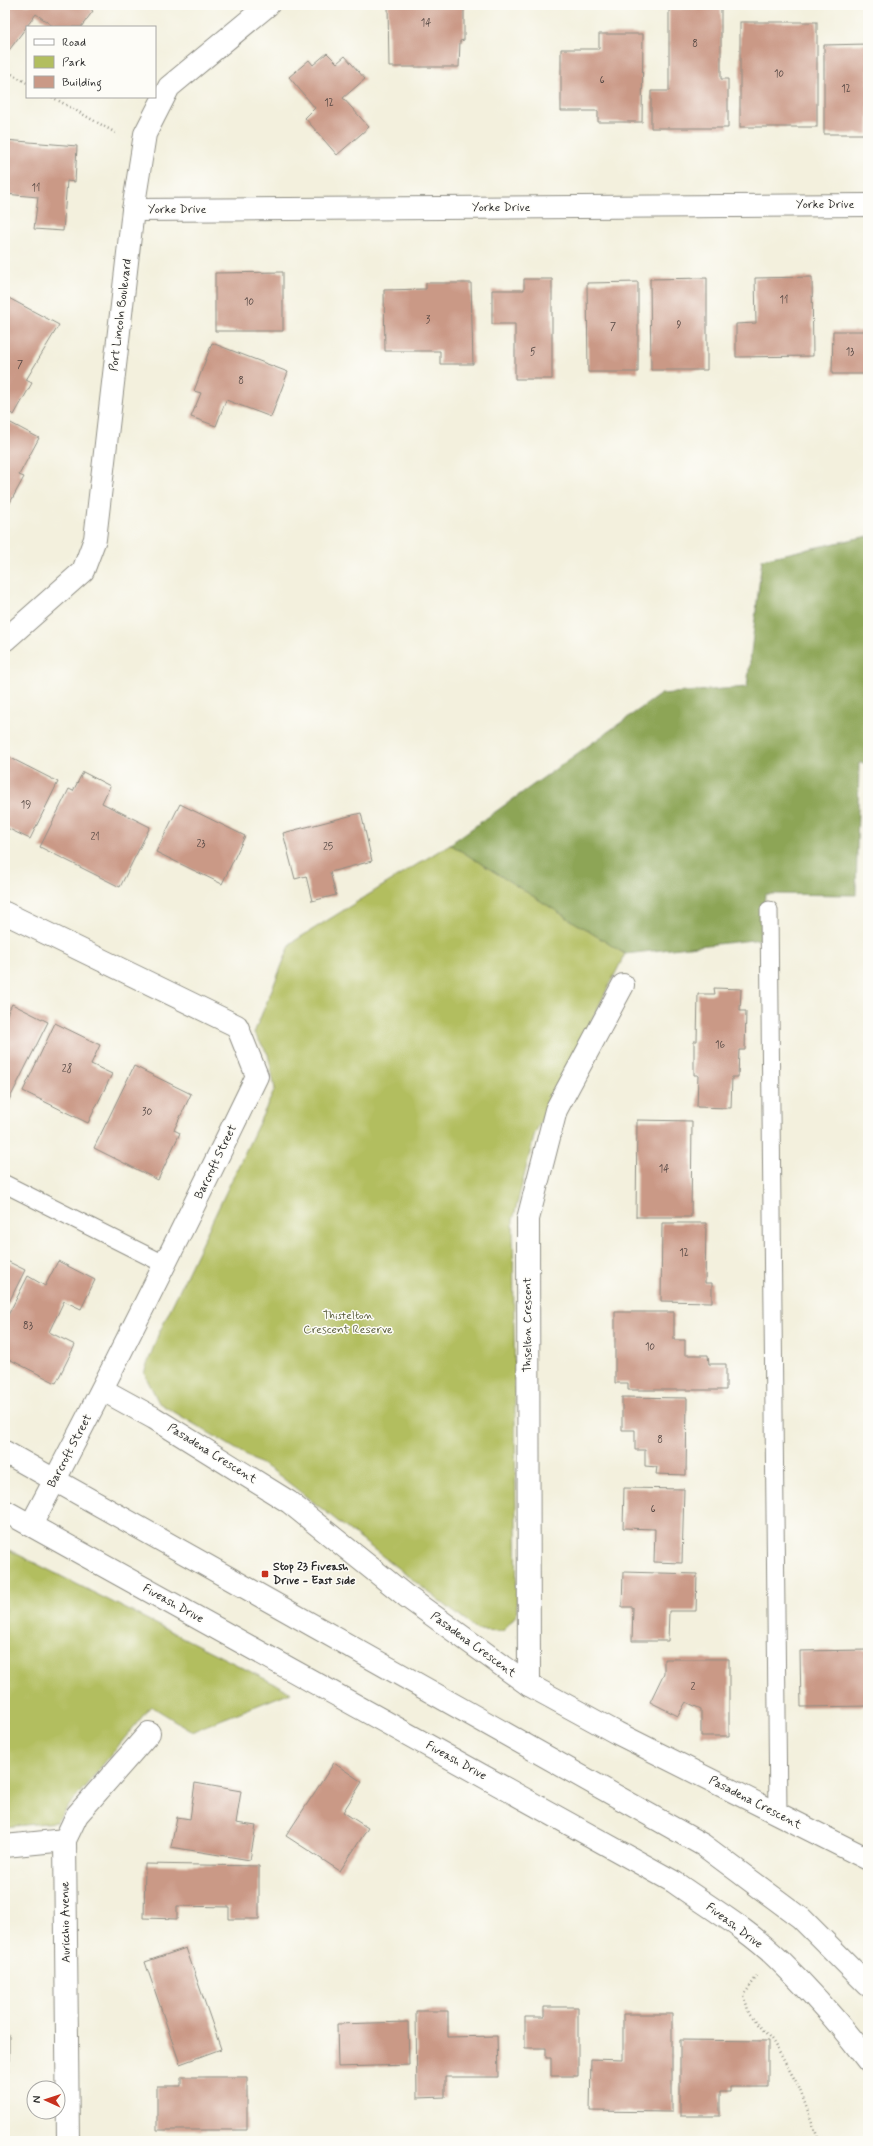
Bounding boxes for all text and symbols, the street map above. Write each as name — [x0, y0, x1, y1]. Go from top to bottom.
house number: 14 — [421, 17, 431, 30]
legend — [26, 26, 156, 98]
text: Road — [62, 35, 86, 51]
house number: 8 — [692, 38, 698, 51]
text: Park — [62, 55, 86, 71]
house number: 10 — [774, 68, 784, 81]
house number: 6 — [599, 74, 605, 87]
text: Building — [62, 75, 102, 92]
house number: 12 — [841, 83, 851, 96]
house number: 12 — [324, 97, 334, 110]
house number: 11 — [32, 182, 40, 195]
street label: Yorke Drive — [796, 197, 854, 213]
street label: Yorke Drive — [472, 200, 530, 216]
street label: Yorke Drive — [148, 202, 206, 218]
street label: Port Lincoln Boulevard — [106, 258, 136, 372]
house number: 11 — [780, 294, 788, 307]
house number: 10 — [244, 296, 254, 309]
house number: 3 — [426, 314, 431, 327]
house number: 9 — [677, 319, 682, 332]
house number: 7 — [610, 321, 616, 334]
house number: 5 — [530, 346, 536, 359]
house number: 13 — [846, 346, 854, 359]
house number: 7 — [17, 359, 23, 372]
house number: 8 — [238, 375, 244, 388]
house number: 19 — [21, 799, 31, 812]
house number: 21 — [90, 831, 100, 844]
house number: 23 — [196, 838, 206, 851]
house number: 25 — [323, 841, 333, 854]
house number: 16 — [715, 1039, 725, 1052]
house number: 28 — [62, 1062, 72, 1076]
house number: 30 — [142, 1106, 152, 1119]
street label: Barcroft Street — [191, 1122, 241, 1202]
house number: 14 — [659, 1163, 669, 1176]
house number: 12 — [679, 1247, 689, 1260]
street label: Thiselton Crescent — [520, 1277, 536, 1373]
park label: Thistelton Crescent Reserve — [303, 1308, 393, 1338]
house number: 83 — [23, 1320, 33, 1333]
house number: 10 — [645, 1341, 655, 1354]
street label: Barcroft Street — [44, 1411, 96, 1490]
street label: Pasadena Crescent — [164, 1420, 260, 1488]
house number: 8 — [657, 1434, 663, 1447]
house number: 6 — [650, 1503, 656, 1516]
place label: Stop 23 Fiveash Drive - East side — [273, 1559, 356, 1589]
marker: Stop 23 Fiveash Drive - East side — [260, 1569, 270, 1579]
street label: Fiveash Drive — [140, 1581, 206, 1627]
street label: Pasadena Crescent — [427, 1609, 519, 1681]
house number: 2 — [691, 1681, 696, 1694]
street label: Fiveash Drive — [423, 1738, 489, 1784]
street label: Pasadena Crescent — [706, 1773, 804, 1833]
street label: Auricchio Avenue — [57, 1881, 75, 1963]
street label: Fiveash Drive — [702, 1899, 766, 1953]
north arrow — [26, 2080, 66, 2120]
text: N — [30, 2096, 44, 2104]

